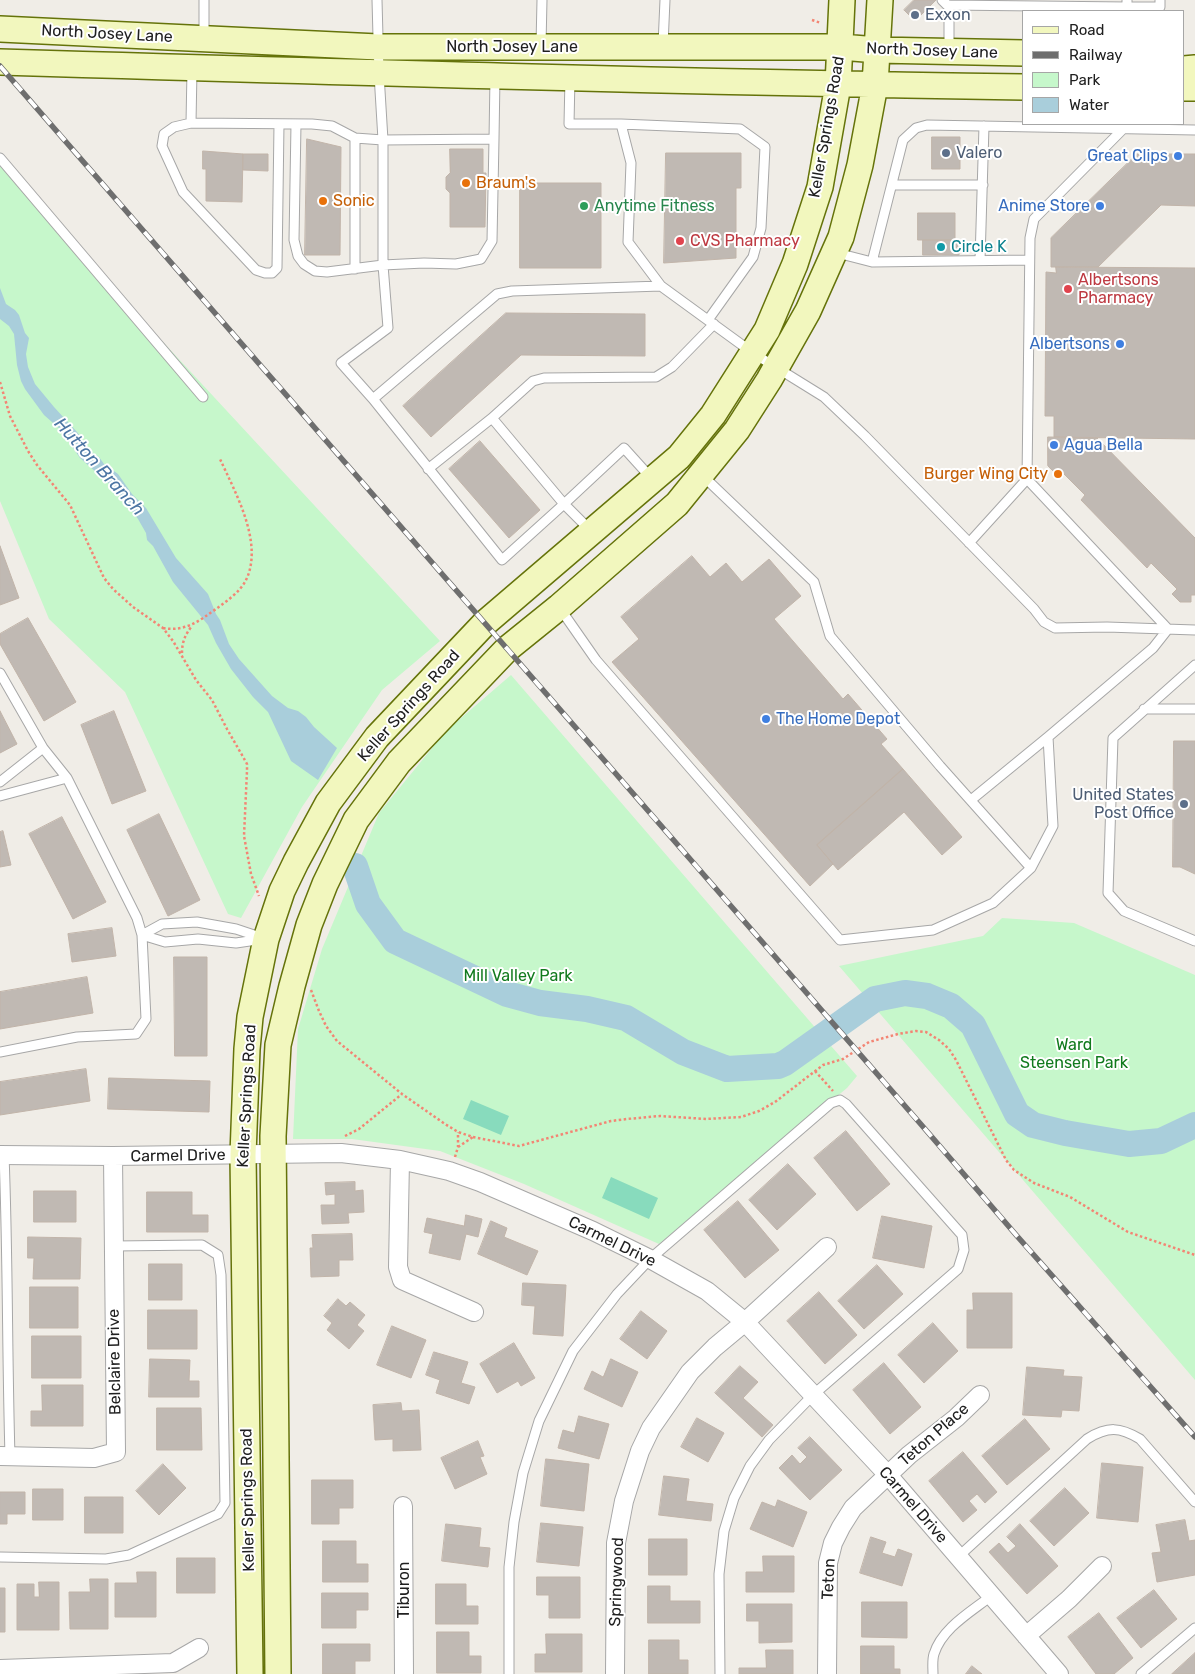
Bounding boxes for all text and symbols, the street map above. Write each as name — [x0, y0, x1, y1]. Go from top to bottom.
place label: Exxon — [925, 5, 971, 25]
marker: Exxon — [909, 9, 921, 21]
legend — [1022, 10, 1185, 125]
street label: North Josey Lane — [41, 21, 173, 47]
text: Road — [1069, 21, 1105, 39]
street label: North Josey Lane — [446, 37, 578, 57]
street label: North Josey Lane — [866, 39, 998, 63]
text: Railway — [1069, 46, 1123, 64]
street label: Keller Springs Road — [805, 55, 849, 199]
text: Park — [1069, 71, 1100, 89]
text: Water — [1069, 96, 1109, 114]
place label: Valero — [956, 143, 1002, 163]
place label: Great Clips — [1087, 146, 1168, 166]
marker: Valero — [940, 147, 952, 159]
marker: Great Clips — [1172, 150, 1184, 162]
place label: Braum's — [476, 173, 536, 193]
marker: Braum's — [460, 177, 472, 189]
place label: Sonic — [333, 191, 375, 211]
marker: Sonic — [317, 195, 329, 207]
place label: Anytime Fitness — [594, 196, 715, 216]
place label: Anime Store — [998, 196, 1090, 216]
marker: Anytime Fitness — [578, 200, 590, 212]
marker: Anime Store — [1094, 200, 1106, 212]
place label: CVS Pharmacy — [690, 231, 800, 251]
marker: CVS Pharmacy — [674, 235, 686, 247]
place label: Circle K — [951, 237, 1007, 257]
marker: Circle K — [935, 241, 947, 253]
place label: Albertsons Pharmacy — [1078, 270, 1159, 308]
marker: Albertsons Pharmacy — [1062, 283, 1074, 295]
place label: Albertsons — [1029, 334, 1110, 354]
marker: Albertsons — [1114, 338, 1126, 350]
water label: Hutton Branch — [49, 414, 149, 520]
place label: Agua Bella — [1064, 435, 1143, 455]
marker: Agua Bella — [1048, 439, 1060, 451]
place label: Burger Wing City — [924, 464, 1048, 484]
marker: Burger Wing City — [1052, 468, 1064, 480]
street label: Keller Springs Road — [354, 646, 464, 766]
place label: The Home Depot — [776, 709, 900, 729]
marker: The Home Depot — [760, 713, 772, 725]
place label: United States Post Office — [1072, 785, 1174, 823]
marker: United States Post Office — [1178, 798, 1190, 810]
park label: Mill Valley Park — [463, 966, 573, 986]
street label: Keller Springs Road — [234, 1024, 260, 1168]
park label: Ward Steensen Park — [1020, 1035, 1128, 1073]
street label: Carmel Drive — [130, 1146, 226, 1166]
street label: Carmel Drive — [565, 1213, 659, 1271]
street label: Belclaire Drive — [104, 1309, 126, 1415]
street label: Teton Place — [895, 1399, 973, 1471]
street label: Keller Springs Road — [237, 1428, 259, 1572]
street label: Carmel Drive — [875, 1463, 951, 1547]
street label: Springwood — [606, 1537, 628, 1627]
street label: Teton — [818, 1558, 840, 1600]
street label: Tiburon — [394, 1561, 414, 1619]

